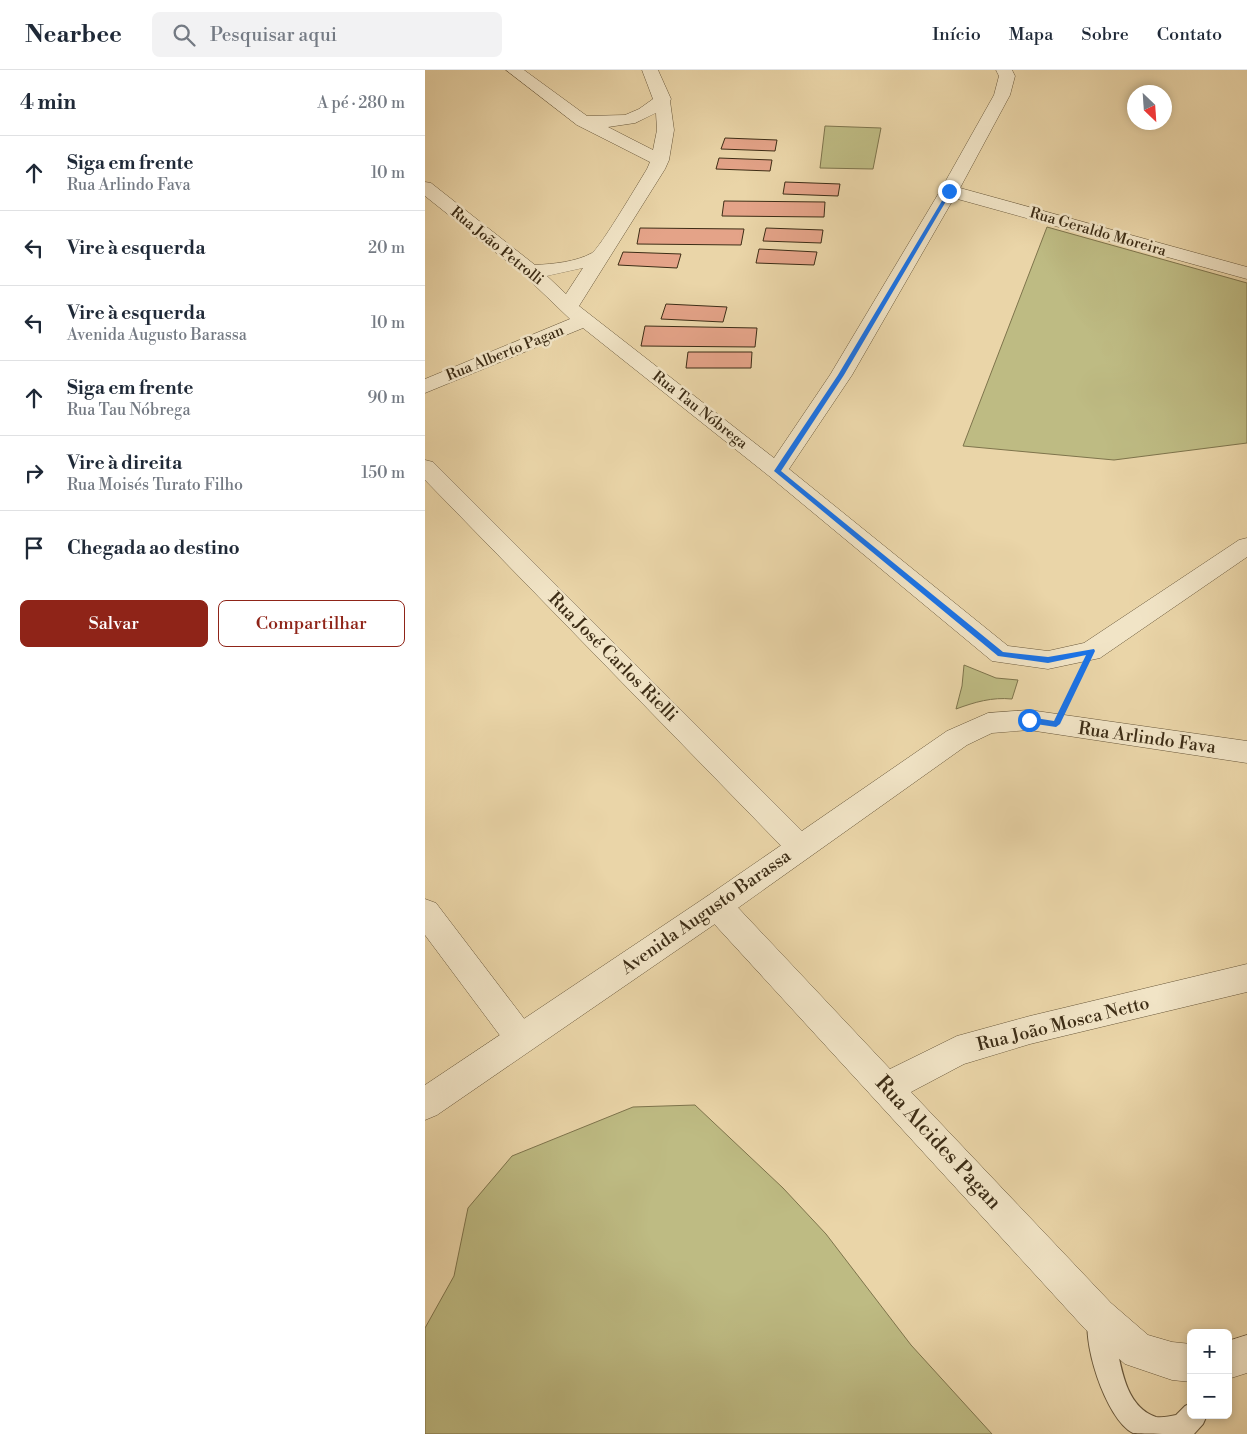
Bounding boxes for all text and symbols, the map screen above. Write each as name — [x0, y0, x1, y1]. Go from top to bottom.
search box — [152, 12, 502, 57]
text: Nearbee — [25, 20, 122, 50]
icon: search — [170, 21, 198, 49]
text: Pesquisar aqui — [210, 23, 337, 47]
text: Início — [932, 23, 981, 46]
text: Mapa — [1009, 23, 1053, 46]
text: Sobre — [1081, 23, 1129, 46]
text: Contato — [1157, 23, 1222, 46]
north arrow — [1127, 85, 1172, 130]
text: 4 min — [20, 90, 76, 116]
text: A pé · 280 m — [317, 93, 405, 113]
text: Siga em frente — [67, 151, 194, 175]
icon: ahead — [20, 159, 48, 187]
text: 10 m — [371, 163, 405, 183]
text: Rua Arlindo Fava — [67, 175, 191, 195]
route end — [938, 180, 961, 203]
street label: Rua João Petrolli — [447, 203, 547, 289]
street label: Rua Geraldo Moreira — [1027, 203, 1169, 261]
icon: left — [20, 234, 48, 262]
text: Vire à esquerda — [67, 236, 206, 260]
text: 20 m — [368, 238, 405, 258]
text: Vire à esquerda — [67, 301, 206, 325]
icon: left — [20, 309, 48, 337]
text: 10 m — [371, 313, 405, 333]
street label: Rua Alberto Pagan — [443, 321, 567, 385]
text: Avenida Augusto Barassa — [67, 325, 247, 345]
street label: Rua Tau Nóbrega — [649, 367, 752, 453]
text: Siga em frente — [67, 376, 194, 400]
icon: ahead — [20, 384, 48, 412]
text: 90 m — [367, 388, 405, 408]
text: Rua Tau Nóbrega — [67, 400, 190, 420]
text: Vire à direita — [67, 451, 182, 475]
icon: right — [20, 459, 48, 487]
text: 150 m — [361, 463, 405, 483]
text: Rua Moisés Turato Filho — [67, 475, 243, 495]
icon: arrive — [20, 534, 48, 562]
text: Chegada ao destino — [67, 536, 240, 560]
street label: Rua José Carlos Rielli — [543, 587, 683, 727]
button: Salvar — [20, 600, 208, 647]
button: Compartilhar — [218, 600, 405, 647]
route start — [1018, 709, 1041, 732]
street label: Rua Arlindo Fava — [1077, 717, 1218, 759]
street label: Avenida Augusto Barassa — [616, 844, 796, 980]
street label: Rua João Mosca Netto — [974, 991, 1152, 1057]
street label: Rua Alcides Pagan — [869, 1071, 1007, 1216]
map controls — [1187, 1329, 1232, 1419]
button: + — [1187, 1329, 1232, 1374]
button: − — [1187, 1374, 1232, 1419]

